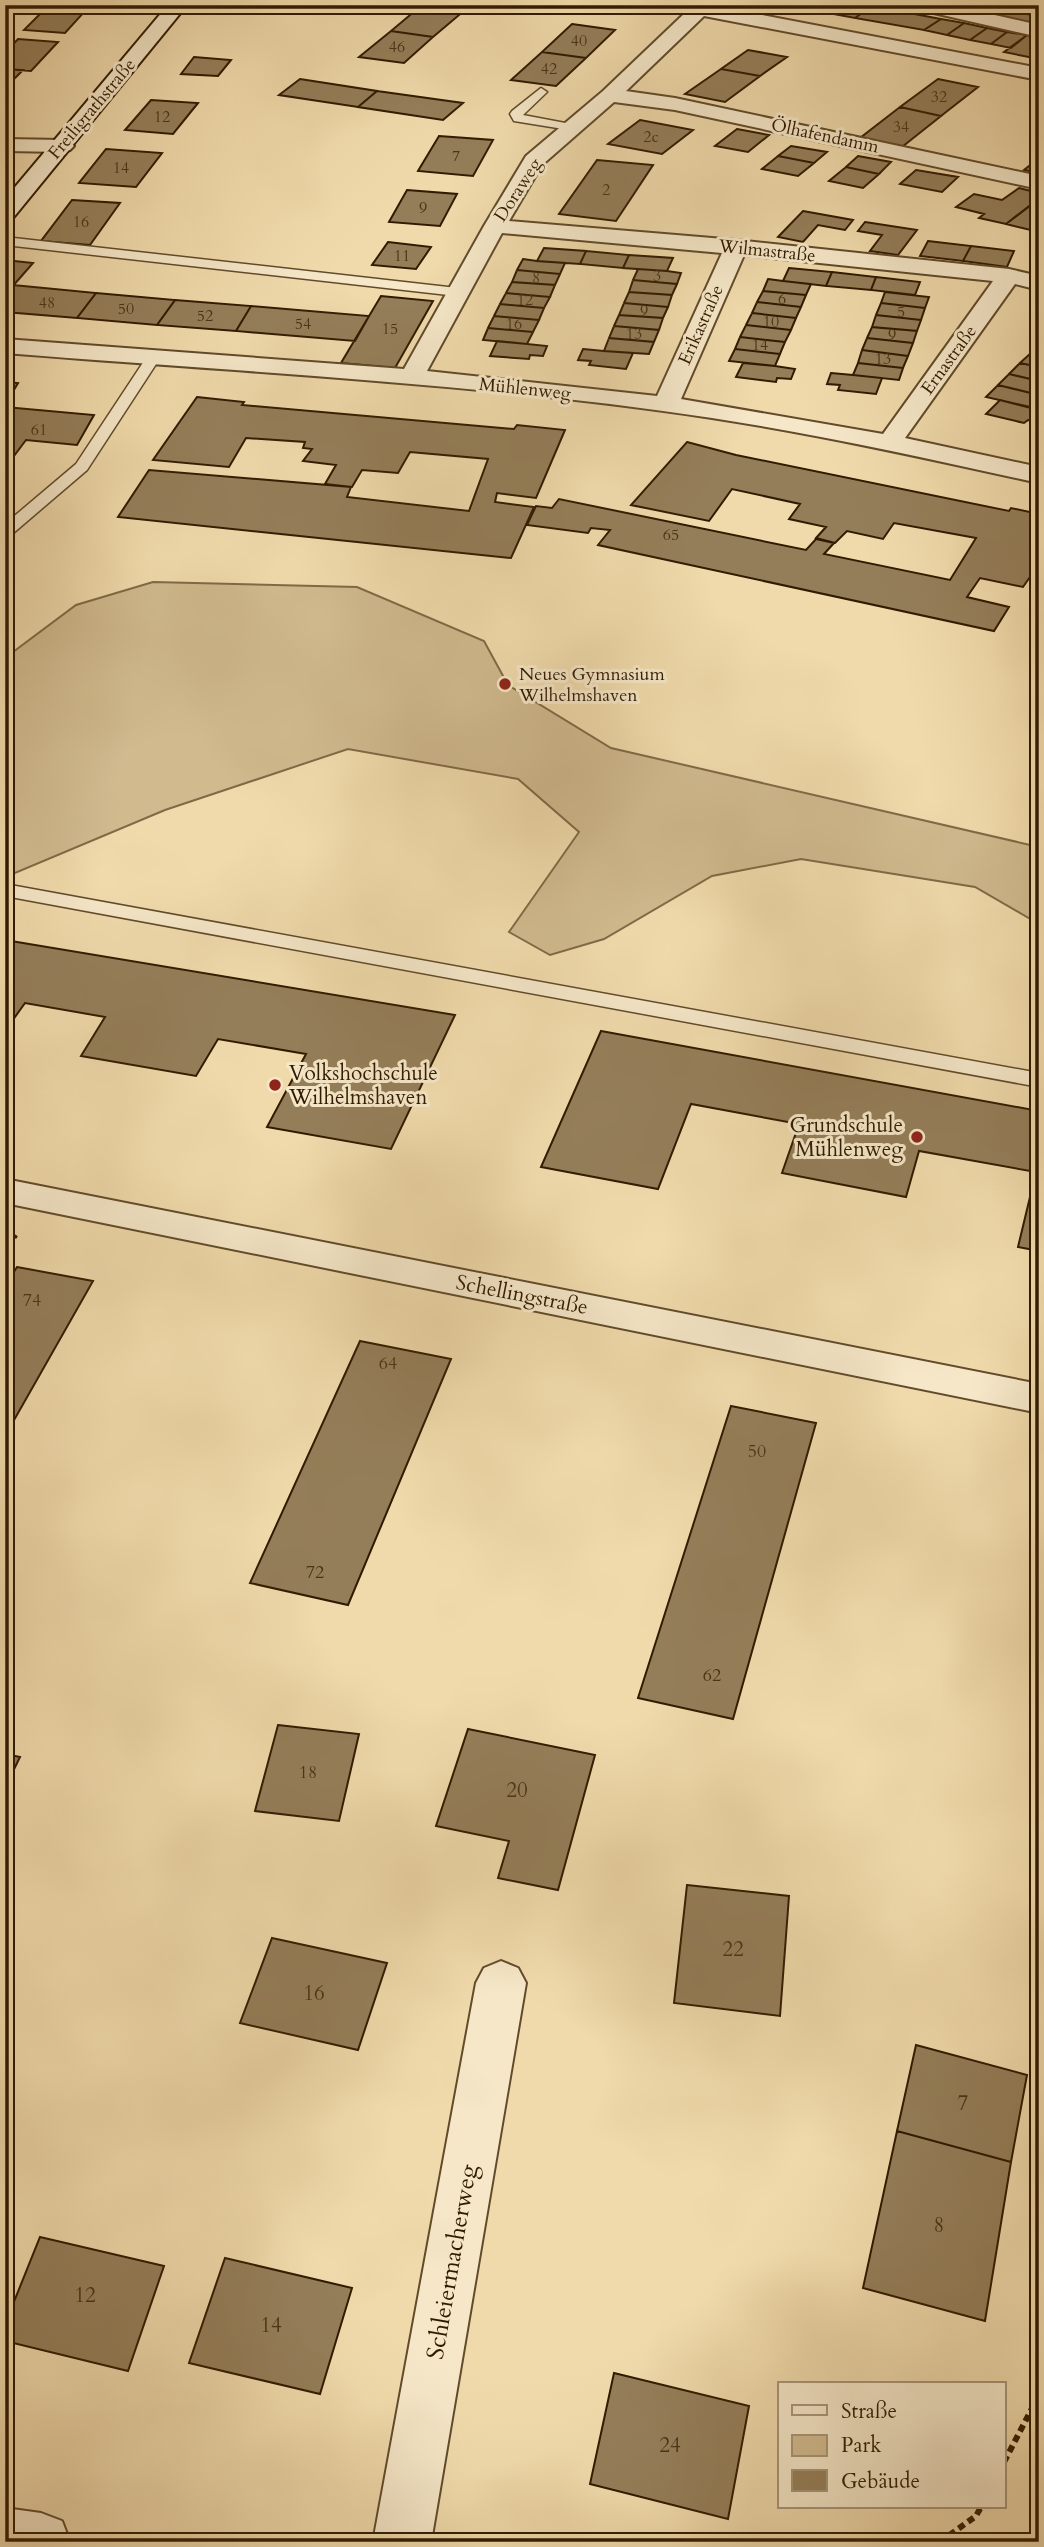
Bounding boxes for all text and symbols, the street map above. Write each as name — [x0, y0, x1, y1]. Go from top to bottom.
house number: 40 — [571, 30, 587, 52]
house number: 46 — [389, 36, 405, 58]
street label: Freiligrathstraße — [42, 53, 142, 165]
house number: 42 — [541, 58, 557, 80]
house number: 32 — [931, 86, 947, 108]
house number: 12 — [154, 106, 170, 128]
street label: Ölhafendamm — [769, 112, 882, 160]
house number: 34 — [893, 116, 909, 138]
house number: 2c — [643, 126, 659, 148]
house number: 7 — [452, 145, 460, 167]
street label: Doraweg — [488, 152, 548, 227]
house number: 14 — [113, 157, 129, 179]
house number: 2 — [602, 179, 610, 201]
house number: 9 — [419, 197, 427, 219]
house number: 16 — [73, 211, 89, 233]
street label: Wilmastraße — [716, 233, 817, 269]
house number: 11 — [394, 245, 410, 267]
house number: 3 — [653, 265, 661, 287]
house number: 8 — [532, 267, 540, 289]
street label: Erikastraße — [672, 281, 730, 369]
house number: 6 — [778, 288, 786, 310]
house number: 12 — [517, 289, 533, 311]
house number: 48 — [39, 292, 55, 314]
house number: 50 — [118, 298, 134, 320]
house number: 9 — [640, 300, 648, 322]
house number: 5 — [897, 301, 905, 323]
house number: 52 — [197, 305, 213, 327]
house number: 10 — [763, 311, 779, 333]
house number: 54 — [295, 313, 311, 335]
house number: 16 — [506, 313, 522, 335]
house number: 15 — [382, 318, 398, 340]
street label: Ernastraße — [915, 320, 983, 400]
house number: 13 — [626, 323, 642, 345]
house number: 9 — [888, 324, 896, 346]
house number: 14 — [752, 334, 768, 356]
house number: 13 — [875, 348, 891, 370]
street label: Mühlenweg — [478, 372, 573, 406]
house number: 61 — [31, 419, 47, 441]
house number: 65 — [663, 524, 679, 546]
place label: Neues Gymnasium Wilhelmshaven — [518, 662, 665, 708]
marker: Neues Gymnasium Wilhelmshaven — [497, 676, 513, 692]
place label: Volkshochschule Wilhelmshaven — [288, 1059, 438, 1112]
marker: Volkshochschule Wilhelmshaven — [267, 1077, 283, 1093]
place label: Grundschule Mühlenweg — [790, 1111, 903, 1164]
marker: Grundschule Mühlenweg — [909, 1129, 925, 1145]
street label: Schellingstraße — [454, 1268, 590, 1322]
house number: 74 — [23, 1288, 41, 1313]
house number: 64 — [379, 1351, 397, 1376]
house number: 50 — [748, 1439, 766, 1464]
house number: 72 — [306, 1560, 324, 1585]
house number: 62 — [703, 1663, 721, 1688]
house number: 18 — [299, 1760, 317, 1785]
house number: 20 — [506, 1776, 528, 1805]
house number: 22 — [722, 1935, 744, 1964]
house number: 16 — [303, 1979, 325, 2008]
house number: 7 — [958, 2089, 969, 2118]
street label: Schleiermacherweg — [419, 2161, 485, 2362]
house number: 8 — [934, 2211, 944, 2240]
house number: 12 — [74, 2281, 96, 2310]
house number: 14 — [260, 2311, 282, 2340]
legend — [778, 2382, 1006, 2508]
text: Straße — [841, 2397, 897, 2426]
house number: 24 — [659, 2431, 681, 2460]
text: Park — [841, 2431, 882, 2460]
text: Gebäude — [841, 2467, 920, 2496]

